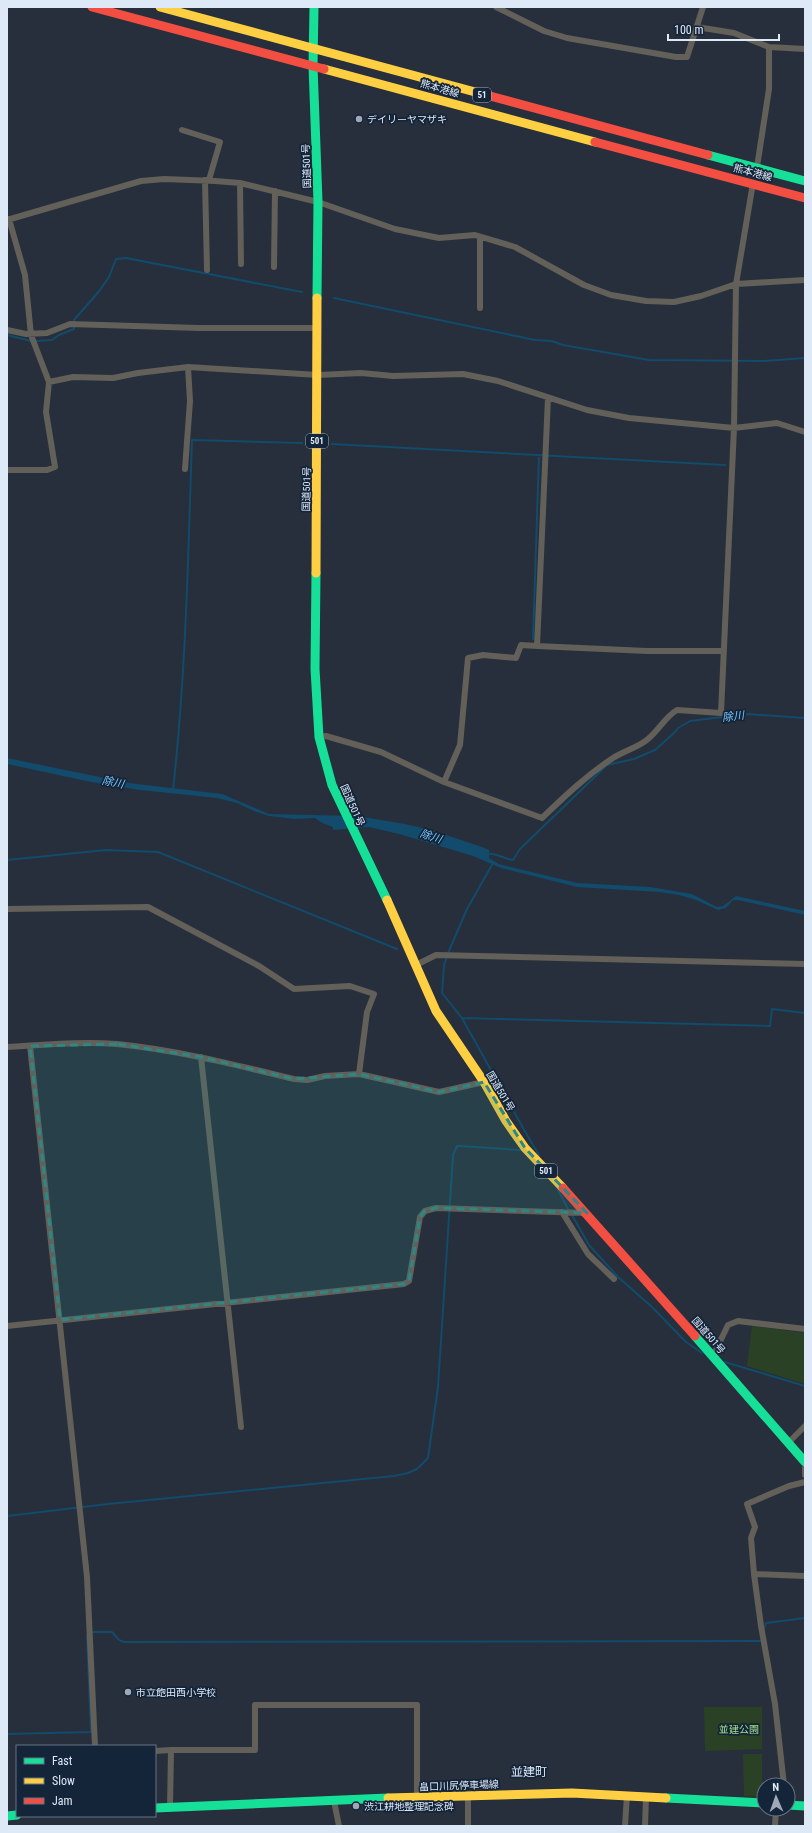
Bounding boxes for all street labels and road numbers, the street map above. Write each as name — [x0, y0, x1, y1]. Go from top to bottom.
street label: 熊本港線 — [419, 78, 461, 99]
road number: 51 — [473, 88, 491, 102]
street label: 国道501号 — [300, 143, 313, 189]
street label: 熊本港線 — [732, 162, 774, 183]
road number: 501 — [306, 434, 328, 448]
street label: 国道501号 — [301, 467, 312, 512]
street label: 国道501号 — [338, 782, 367, 828]
street label: 国道501号 — [484, 1069, 517, 1113]
road number: 501 — [535, 1164, 557, 1178]
street label: 国道501号 — [690, 1315, 727, 1356]
street label: 畠口川尻停車場線 — [419, 1779, 499, 1792]

